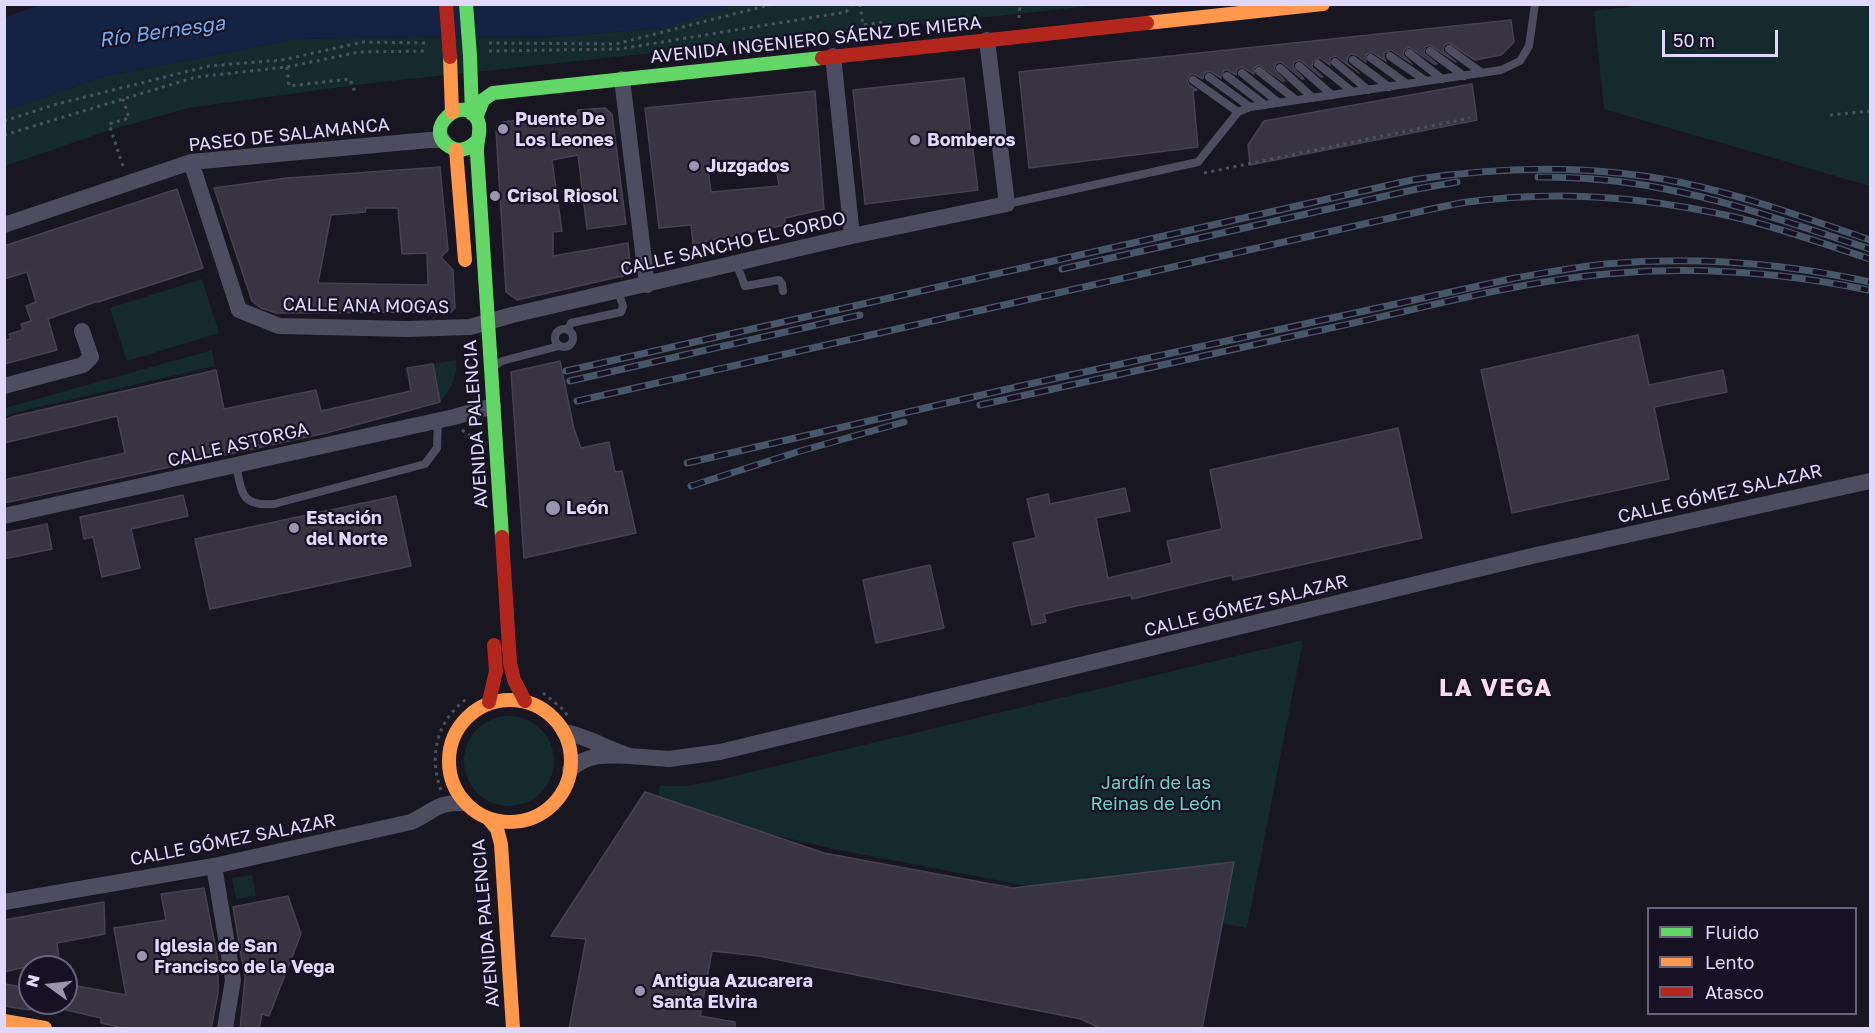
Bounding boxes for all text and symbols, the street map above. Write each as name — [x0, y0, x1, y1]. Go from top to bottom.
water label: Río Bernesga — [98, 11, 226, 53]
street label: AVENIDA INGENIERO SÁENZ DE MIERA — [649, 12, 983, 68]
scale bar — [1665, 18, 1780, 56]
text: 50 m — [1673, 29, 1715, 51]
place label: Puente De Los Leones — [515, 108, 614, 150]
street label: PASEO DE SALAMANCA — [187, 114, 391, 156]
marker: Puente De Los Leones — [496, 122, 510, 136]
place label: Bomberos — [927, 129, 1016, 151]
marker: Bomberos — [908, 133, 922, 147]
place label: Juzgados — [706, 155, 790, 177]
marker: Juzgados — [687, 159, 701, 173]
place label: Crisol Riosol — [507, 185, 618, 207]
marker: Crisol Riosol — [488, 189, 502, 203]
street label: CALLE SANCHO EL GORDO — [618, 208, 848, 280]
street label: CALLE ANA MOGAS — [282, 294, 450, 318]
street label: AVENIDA PALENCIA — [459, 339, 493, 509]
street label: CALLE ASTORGA — [165, 418, 311, 472]
street label: CALLE GÓMEZ SALAZAR — [1616, 460, 1824, 528]
place label: León — [566, 497, 609, 519]
marker: León — [544, 499, 562, 517]
place label: Estación del Norte — [306, 507, 388, 550]
marker: Estación del Norte — [287, 521, 301, 535]
street label: CALLE GÓMEZ SALAZAR — [1142, 570, 1350, 642]
district label: LA VEGA — [1439, 674, 1553, 702]
park label: Jardín de las Reinas de León — [1090, 772, 1222, 814]
street label: CALLE GÓMEZ SALAZAR — [128, 809, 338, 871]
street label: AVENIDA PALENCIA — [468, 838, 504, 1008]
legend — [1647, 907, 1857, 1015]
text: Fluido — [1705, 921, 1759, 943]
place label: Iglesia de San Francisco de la Vega — [154, 935, 335, 978]
marker: Iglesia de San Francisco de la Vega — [135, 949, 149, 963]
text: Lento — [1705, 951, 1754, 973]
north arrow — [18, 955, 78, 1015]
place label: Antigua Azucarera Santa Elvira — [652, 970, 813, 1012]
text: N — [21, 972, 44, 989]
text: Atasco — [1705, 981, 1764, 1003]
marker: Antigua Azucarera Santa Elvira — [633, 984, 647, 998]

